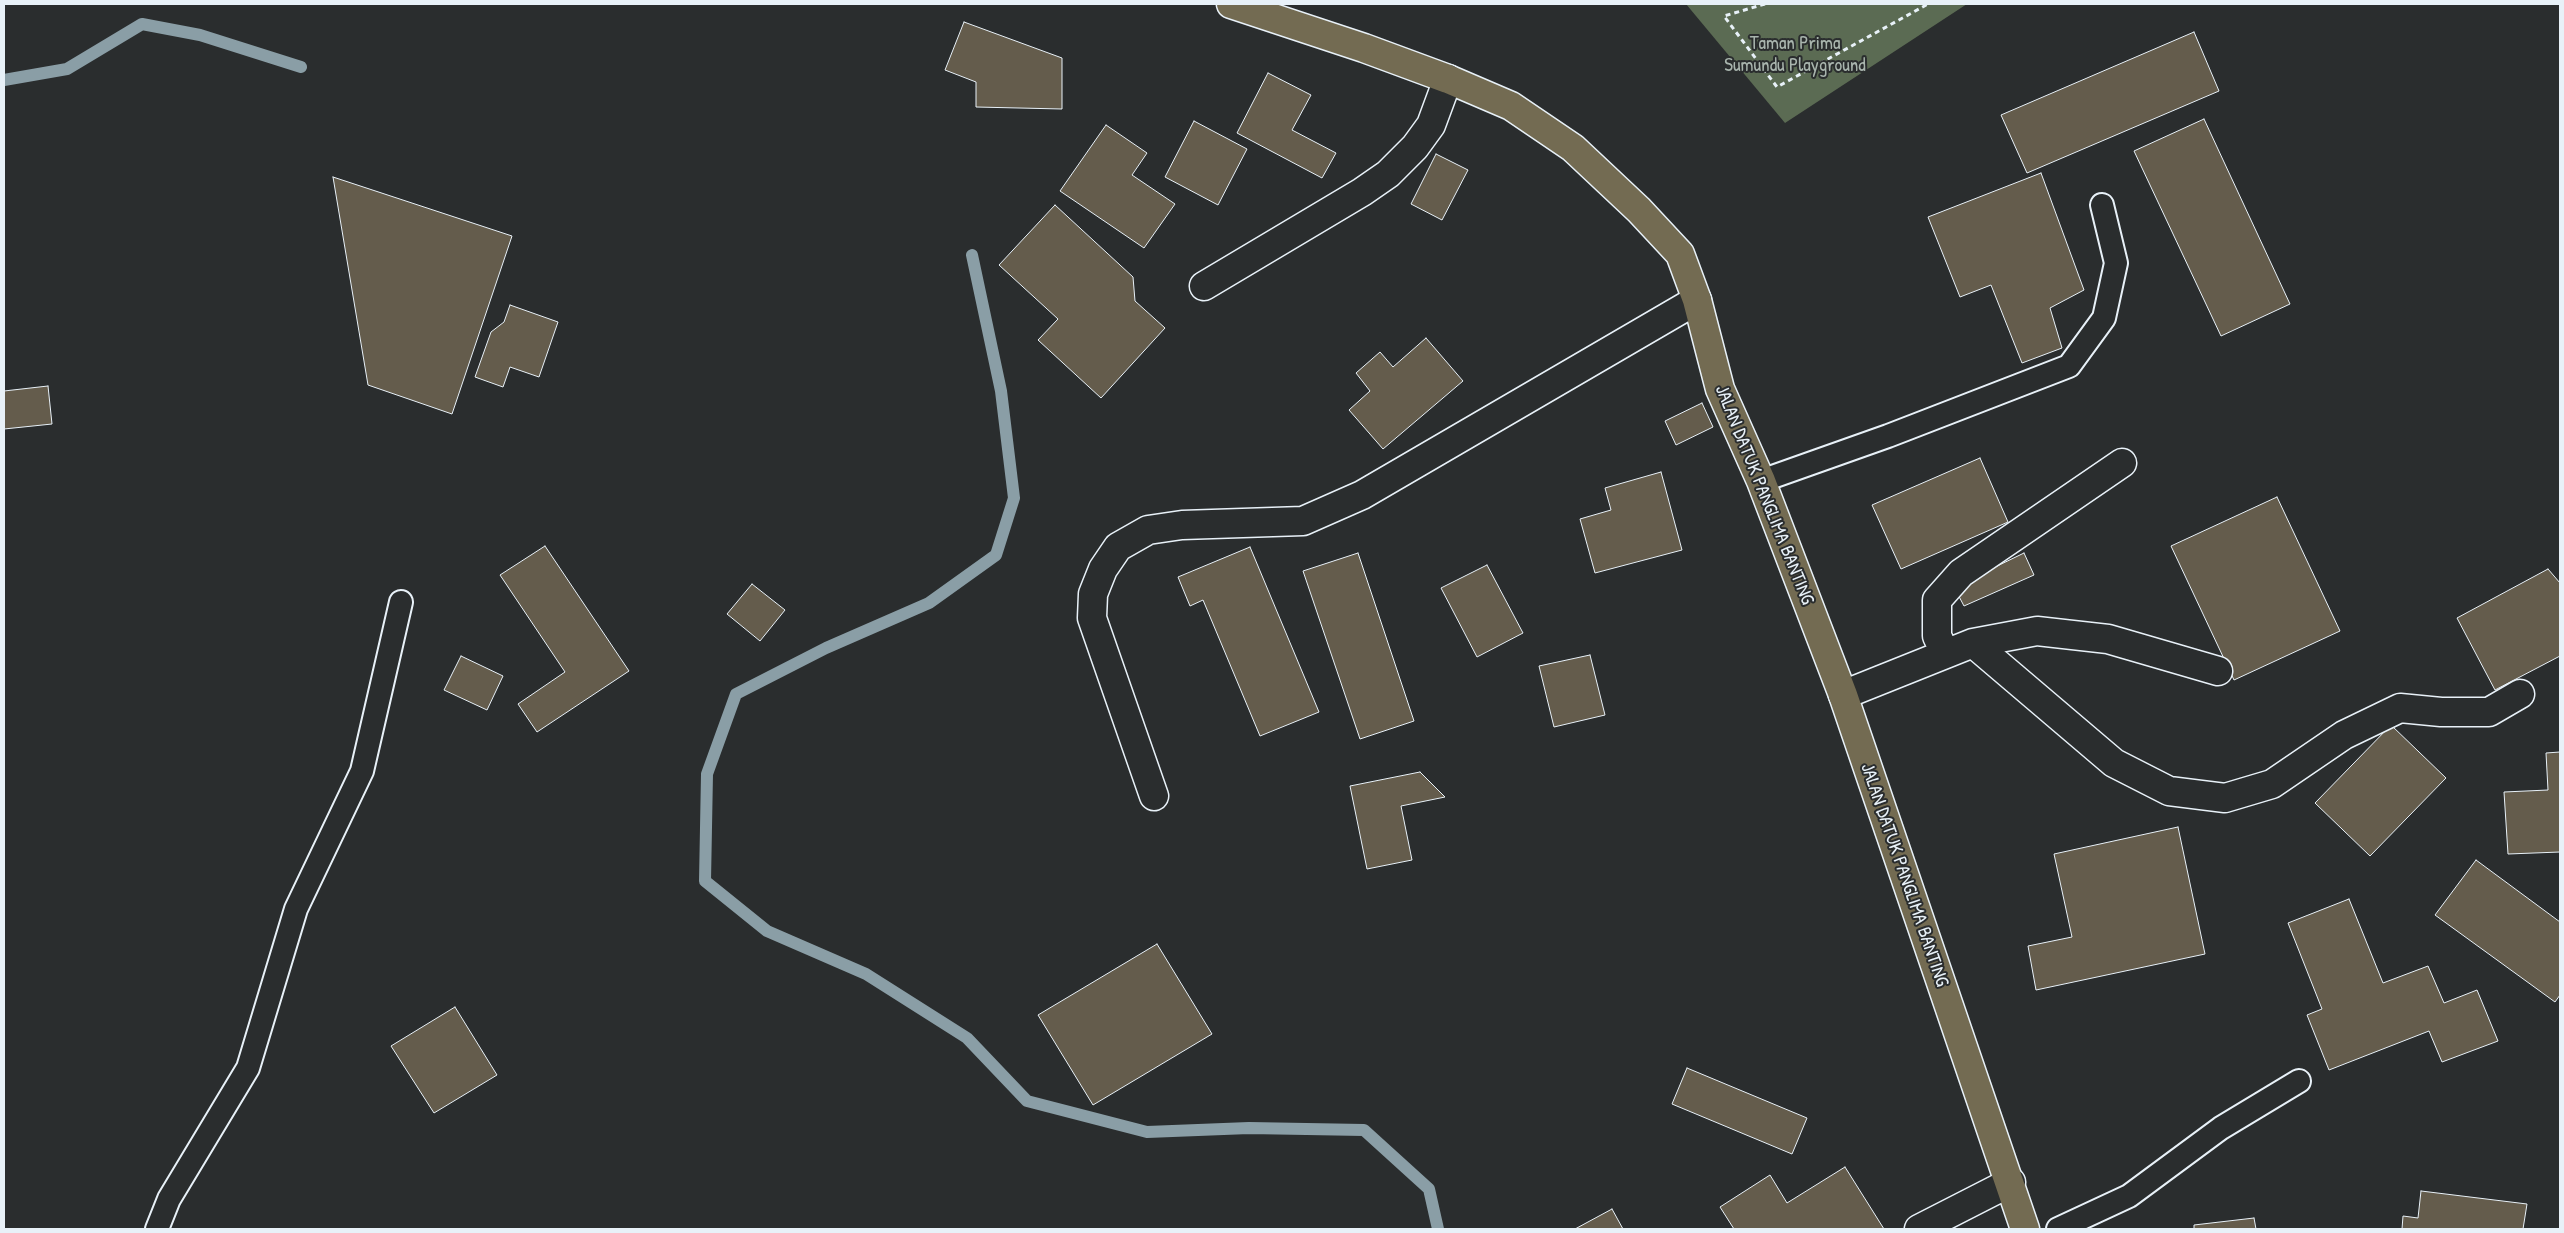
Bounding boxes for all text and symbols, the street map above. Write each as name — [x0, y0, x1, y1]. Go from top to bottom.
park label: Taman Prima Sumundu Playground — [1724, 33, 1866, 77]
street label: JALAN DATUK PANGLIMA BANTING — [1709, 382, 1819, 608]
street label: JALAN DATUK PANGLIMA BANTING — [1855, 760, 1953, 990]

